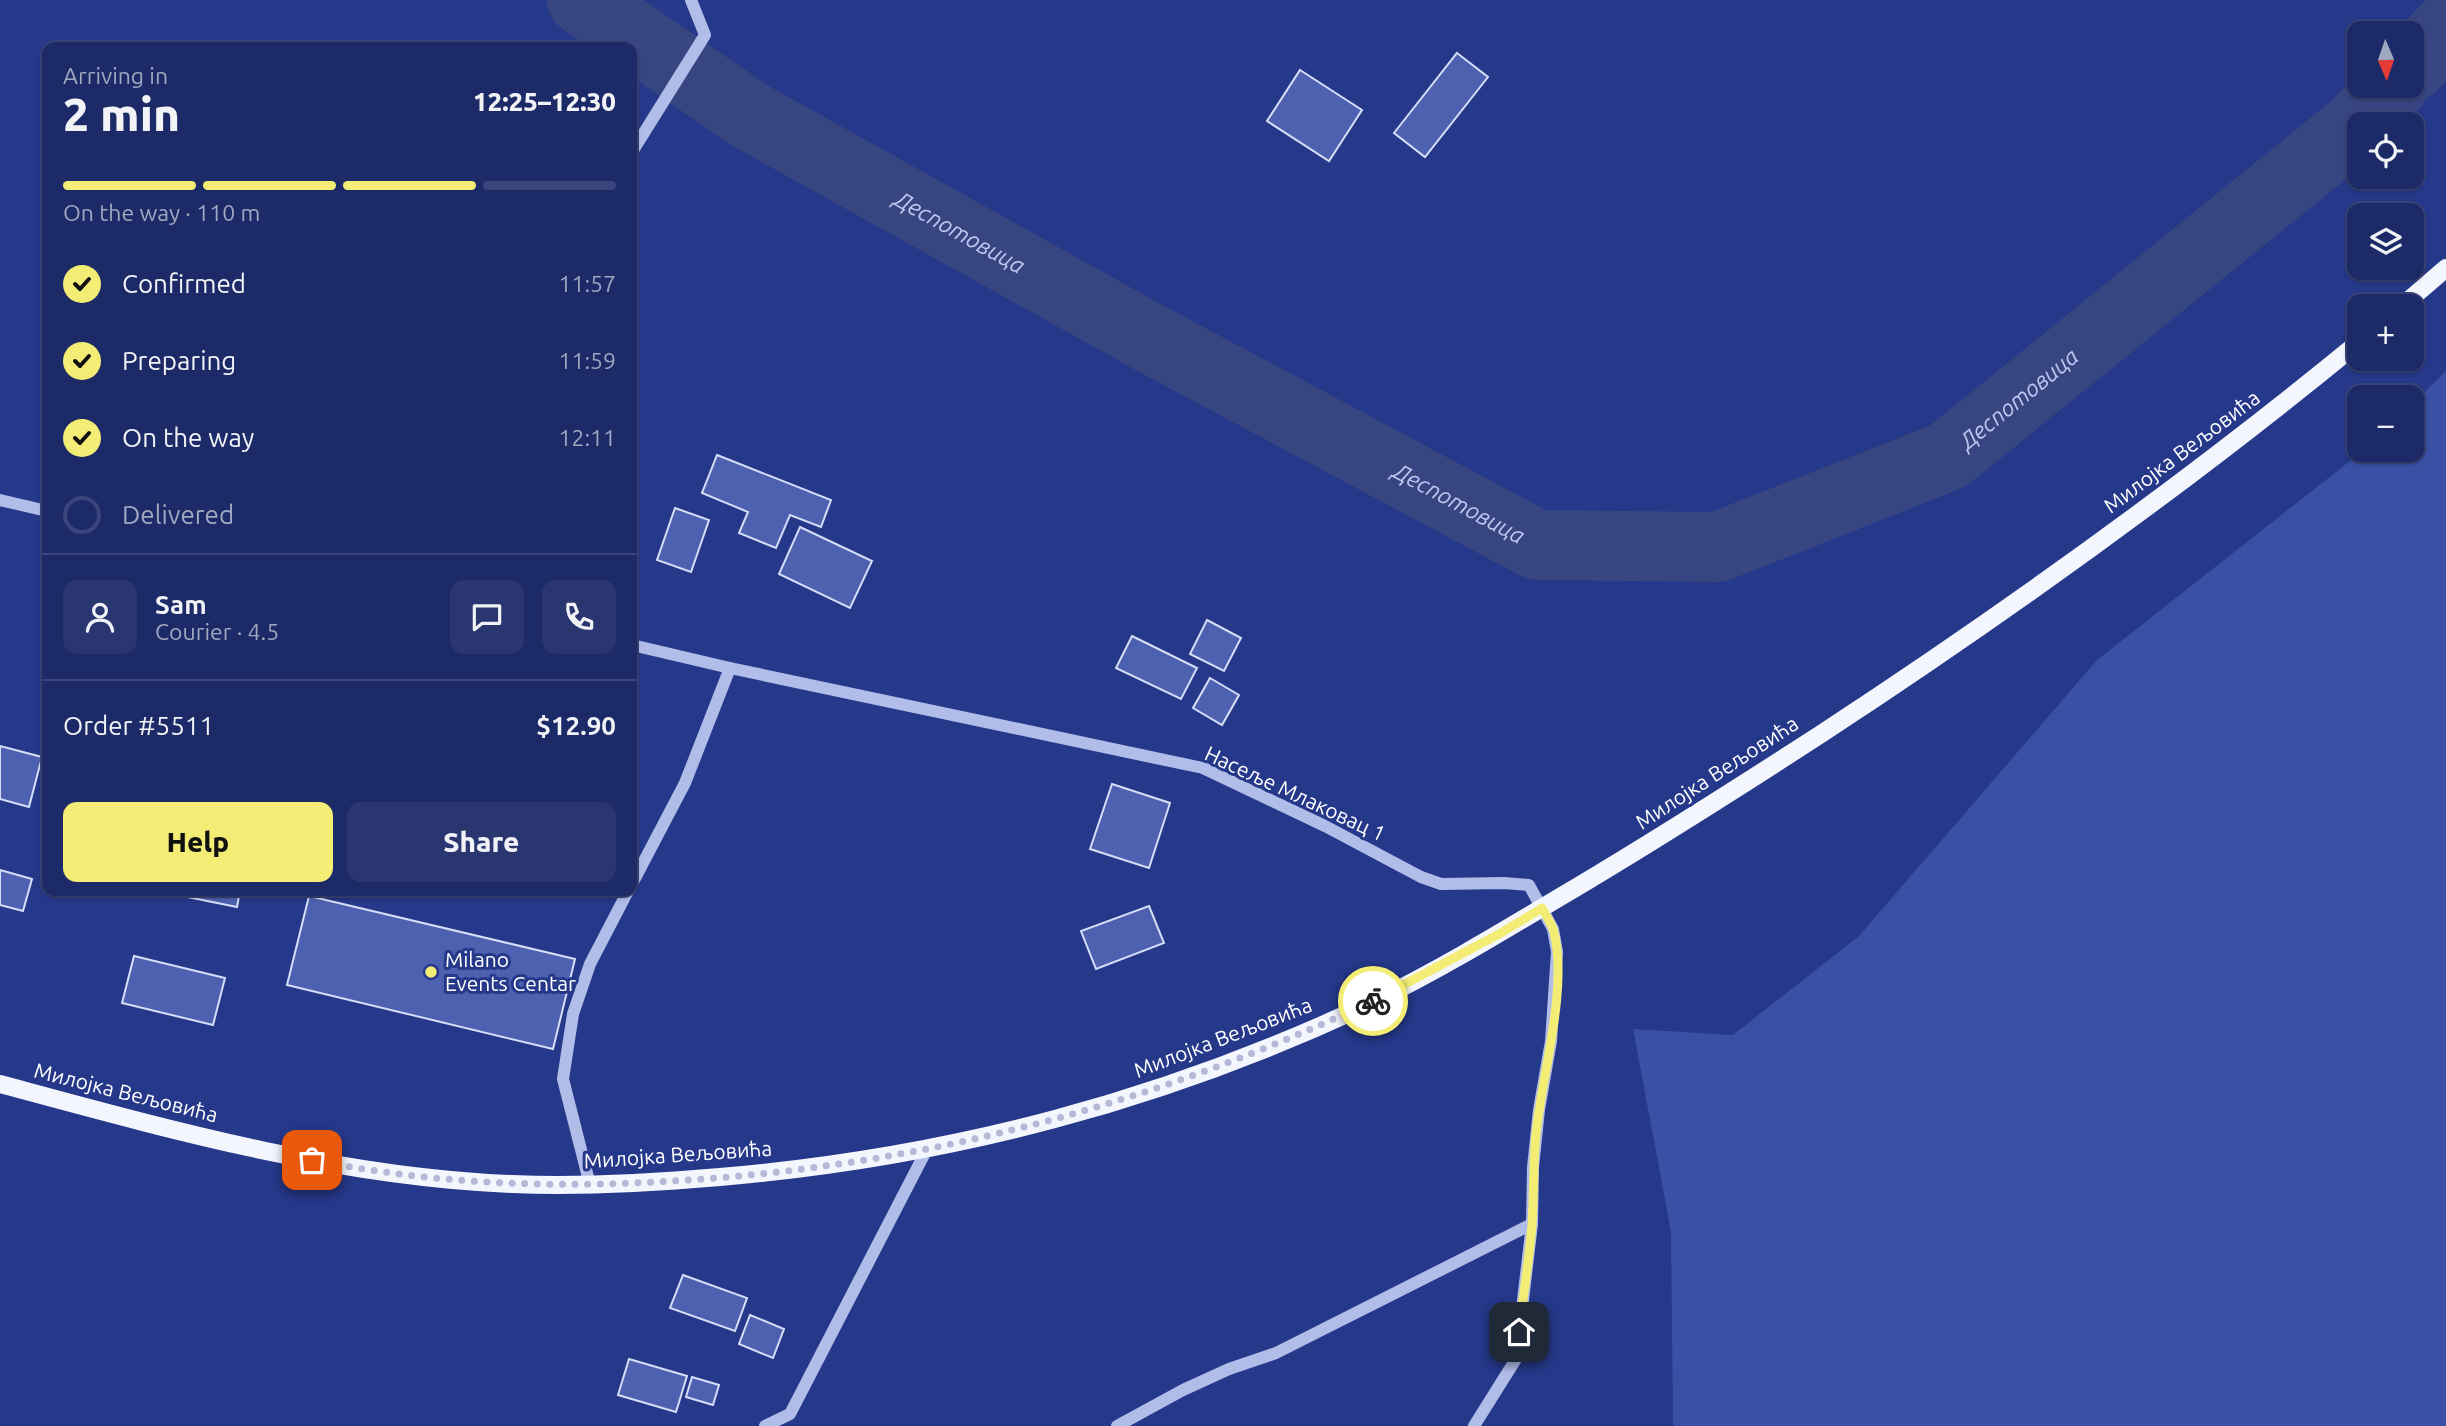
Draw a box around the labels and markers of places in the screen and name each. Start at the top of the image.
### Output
place label: Milano Events Centar [445,947,576,995]
marker: Milano Events Centar [423,964,439,980]
pin [282,1130,342,1190]
pin [1489,1302,1549,1362]

